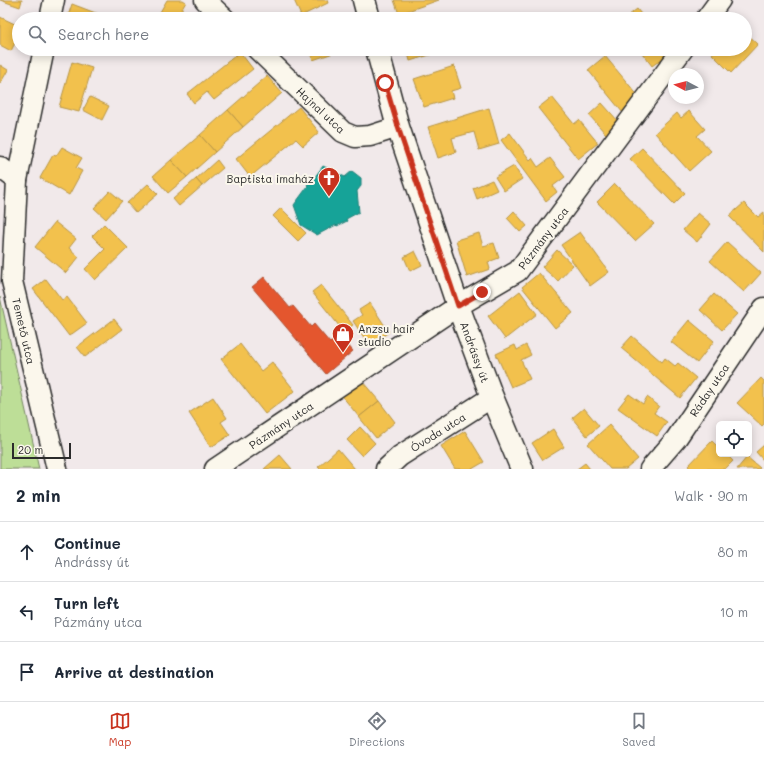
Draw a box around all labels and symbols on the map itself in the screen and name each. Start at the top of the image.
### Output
north arrow [668,68,704,104]
route start [376,74,394,92]
street label: Hajnal utca [293,83,349,137]
church icon: Baptista imaház [316,165,342,198]
place label: Baptista imaház [227,171,314,186]
street label: Pázmány utca [514,203,572,272]
route end [473,283,491,301]
street label: Temető utca [9,296,39,366]
street label: Andrássy út [457,319,493,385]
shop icon: Anzsu hair studio [330,321,356,354]
place label: Anzsu hair studio [358,321,415,349]
street label: Ráday utca [686,360,732,420]
street label: Pázmány utca [246,398,316,452]
street label: Óvoda utca [407,409,469,455]
scale bar [12,441,71,460]

